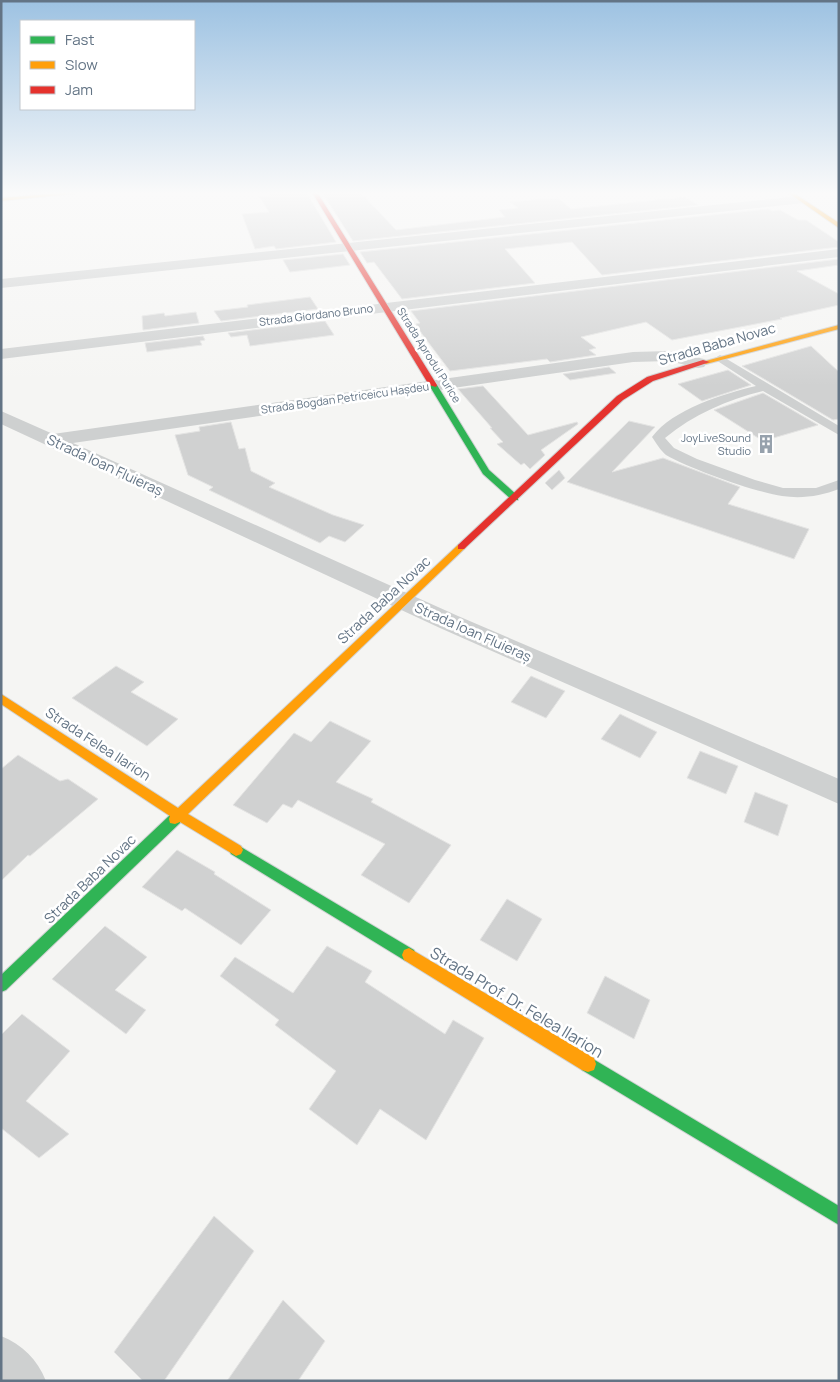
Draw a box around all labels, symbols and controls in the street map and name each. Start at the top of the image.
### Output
legend [20,20,195,110]
text: Fast [65,29,94,50]
text: Slow [65,54,98,75]
text: Jam [65,79,93,100]
street label: Strada Giordano Bruno [258,300,374,329]
street label: Strada Aprodul Purice [394,304,465,406]
street label: Strada Baba Novac [656,318,778,369]
street label: Strada Bogdan Petriceicu Hașdeu [260,378,430,417]
street label: Strada Ioan Fluieraș [44,429,166,500]
place label: JoyLiveSound Studio [681,430,751,458]
building icon: JoyLiveSound Studio [755,433,777,455]
street label: Strada Baba Novac [333,551,434,648]
street label: Strada Ioan Fluieraș [412,597,535,666]
street label: Strada Felea Ilarion [42,702,155,785]
street label: Strada Baba Novac [40,830,140,927]
street label: Strada Prof. Dr. Felea Ilarion [426,941,608,1063]

